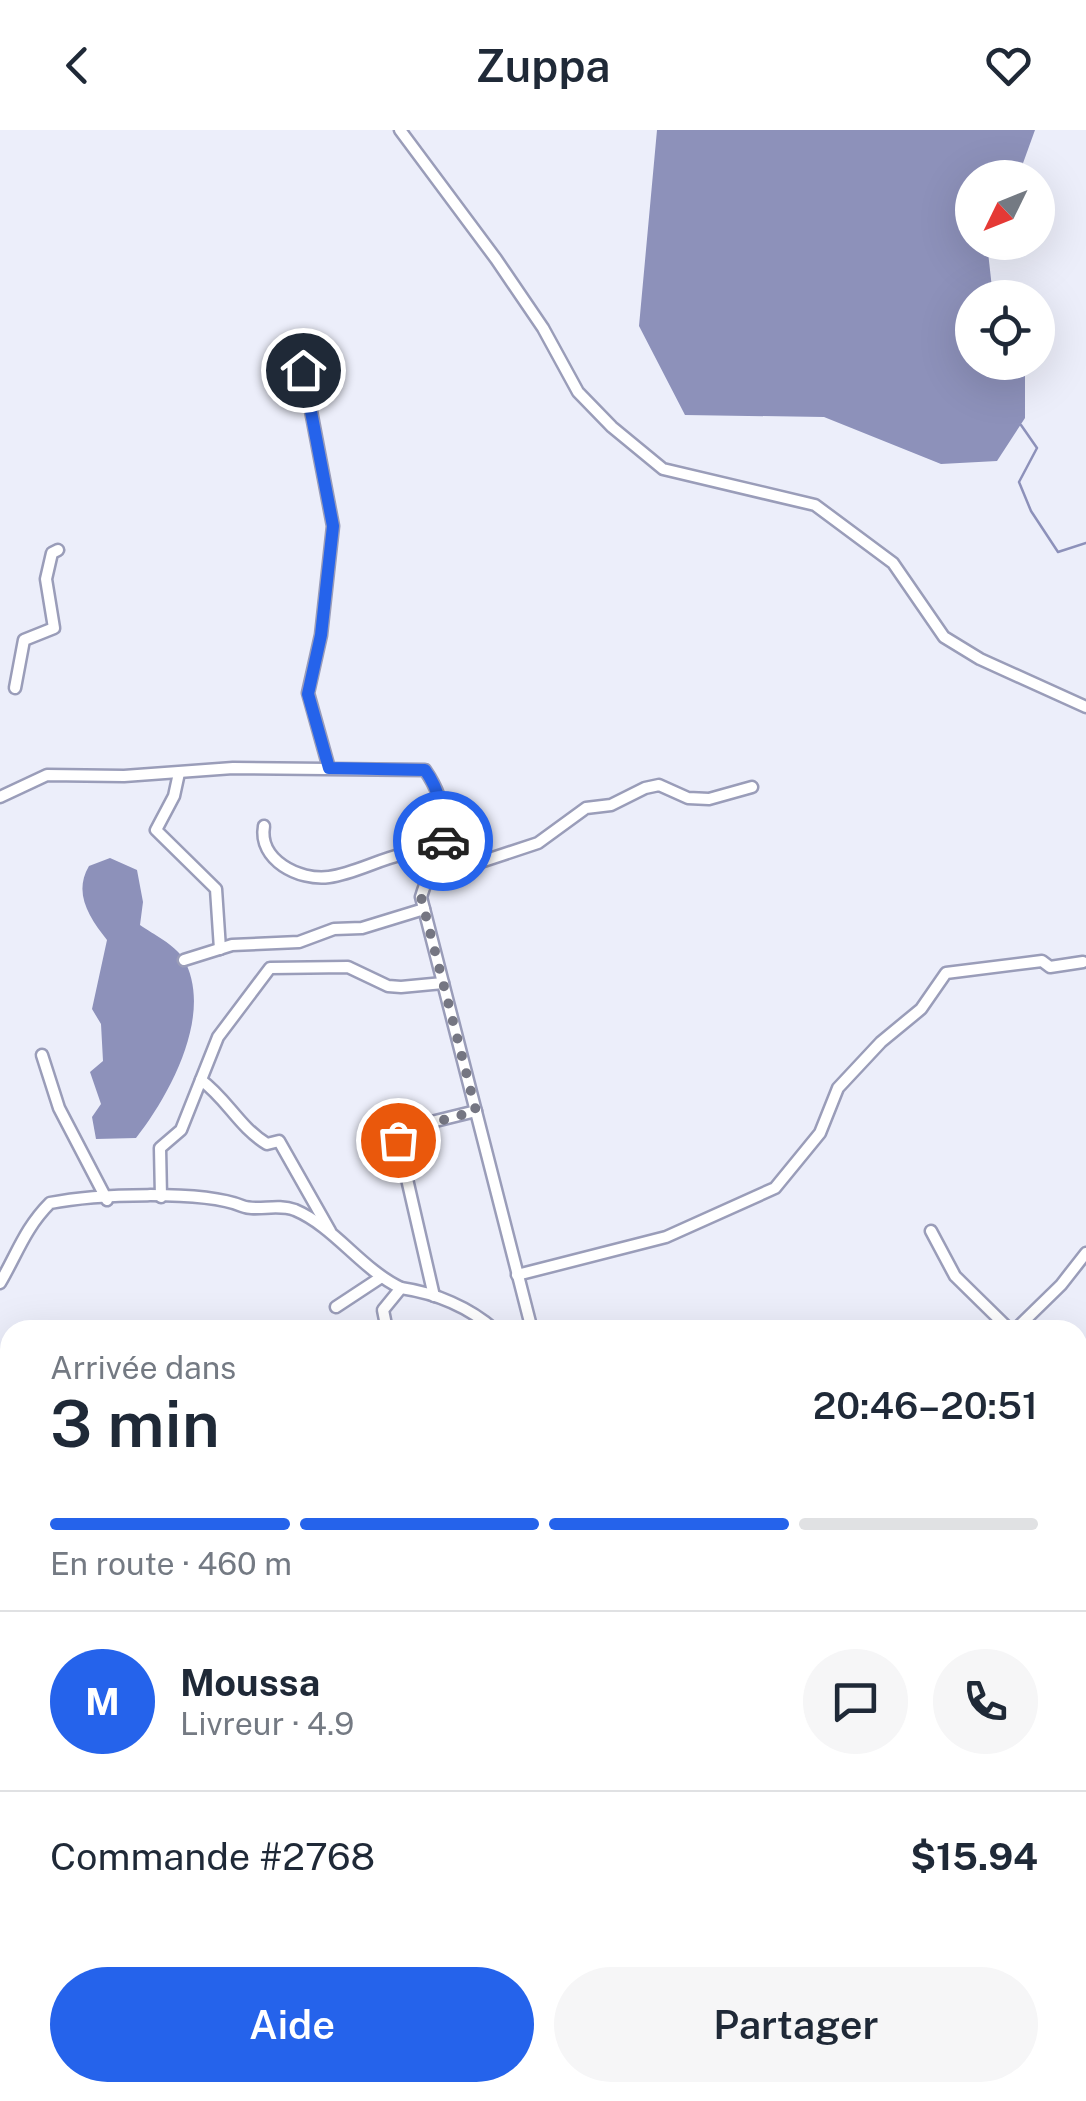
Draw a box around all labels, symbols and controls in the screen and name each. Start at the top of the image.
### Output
icon: back [50,38,105,93]
icon: heart [981,38,1036,93]
text: Zuppa [475,39,611,92]
north arrow [955,160,1055,260]
map controls [955,160,1055,380]
button: locate [955,280,1055,380]
pin [261,328,346,413]
icon: home [276,343,331,398]
courier [393,791,493,891]
icon: car [416,814,471,869]
pin [356,1098,441,1183]
icon: bag [371,1113,426,1168]
text: Arrivée dans [50,1349,236,1386]
text: 20:46–20:51 [813,1383,1038,1428]
text: 3 min [50,1385,220,1462]
text: En route · 460 m [50,1545,292,1582]
button: chat [803,1649,908,1754]
button: phone [933,1649,1038,1754]
text: Moussa [180,1660,320,1705]
text: M [85,1679,120,1724]
text: Livreur · 4.9 [180,1705,354,1742]
text: Commande #2768 [50,1834,375,1879]
text: $15.94 [910,1834,1038,1879]
button: Aide [50,1967,534,2082]
button: Partager [554,1967,1038,2082]

